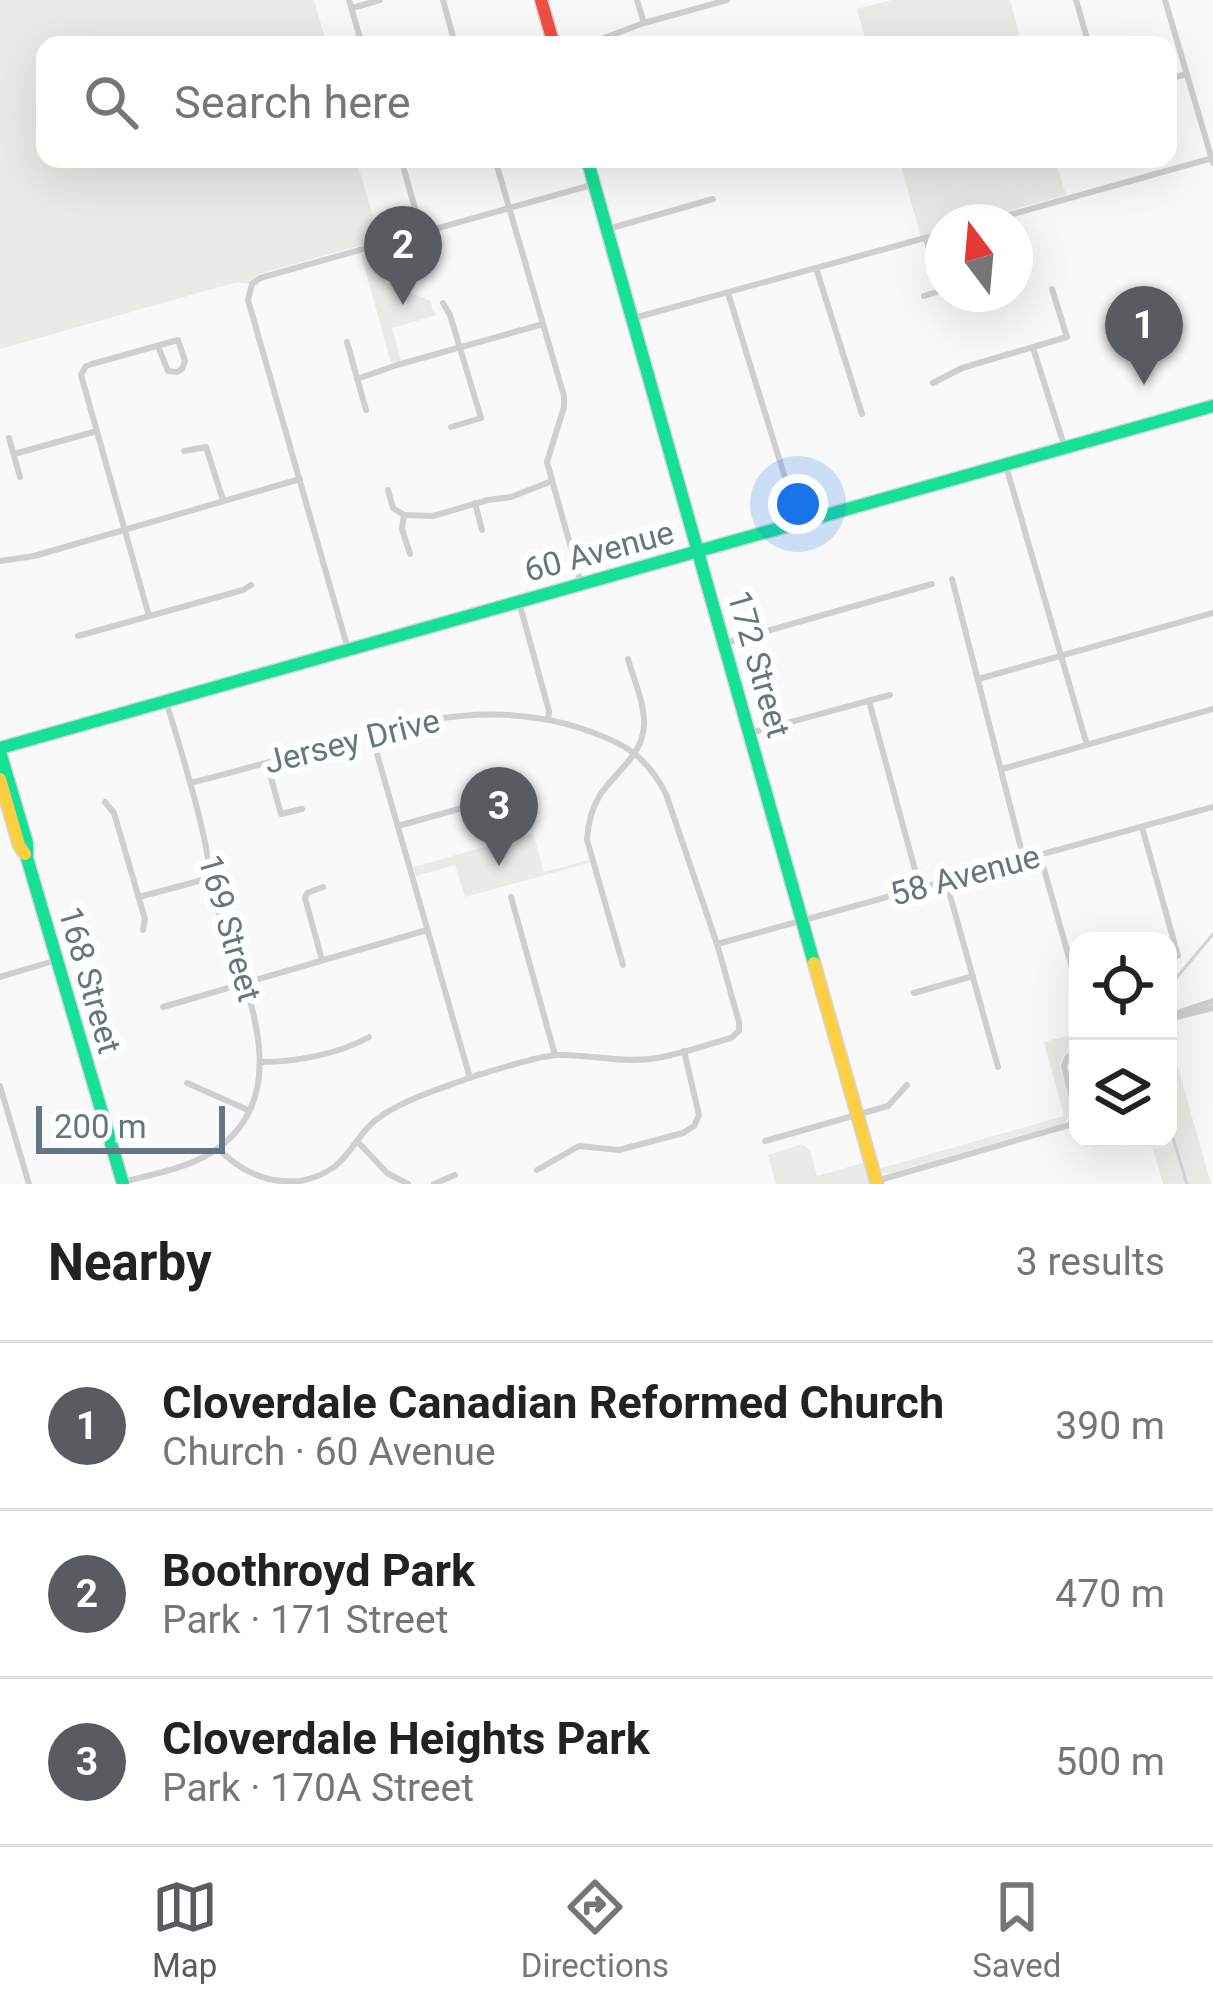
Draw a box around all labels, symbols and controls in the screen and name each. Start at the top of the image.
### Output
search box [36,36,1177,168]
icon: search [78,69,144,135]
text: Search here [174,76,411,129]
north arrow [925,204,1033,312]
pin: 2 [364,206,442,305]
pin: 1 [1105,286,1183,385]
your location [768,474,828,534]
street label: 60 Avenue [520,512,678,590]
street label: 172 Street [719,586,799,742]
street label: Jersey Drive [260,700,444,782]
pin: 3 [460,767,538,866]
street label: 58 Avenue [886,836,1044,914]
street label: 169 Street [190,850,270,1006]
street label: 168 Street [50,902,130,1058]
map controls [1069,932,1177,1148]
button: locate [1069,932,1177,1040]
button: layers [1069,1040,1177,1148]
scale bar [36,1100,225,1153]
text: 200 m [54,1107,147,1146]
text: Nearby [48,1233,212,1292]
text: 3 results [1016,1239,1165,1285]
text: Cloverdale Canadian Reformed Church [162,1376,944,1429]
text: 1 [76,1403,98,1449]
text: 390 m [1055,1403,1165,1449]
text: Church · 60 Avenue [162,1429,496,1475]
text: Boothroyd Park [162,1544,475,1597]
text: 2 [76,1571,98,1617]
text: 470 m [1055,1571,1165,1617]
text: Park · 171 Street [162,1597,448,1643]
text: Cloverdale Heights Park [162,1712,650,1765]
text: 3 [76,1739,98,1785]
text: 500 m [1055,1739,1165,1785]
text: Park · 170A Street [162,1765,474,1811]
tab: Map [152,1874,218,1985]
tab: Directions [521,1874,669,1985]
tab: Saved [972,1874,1061,1985]

